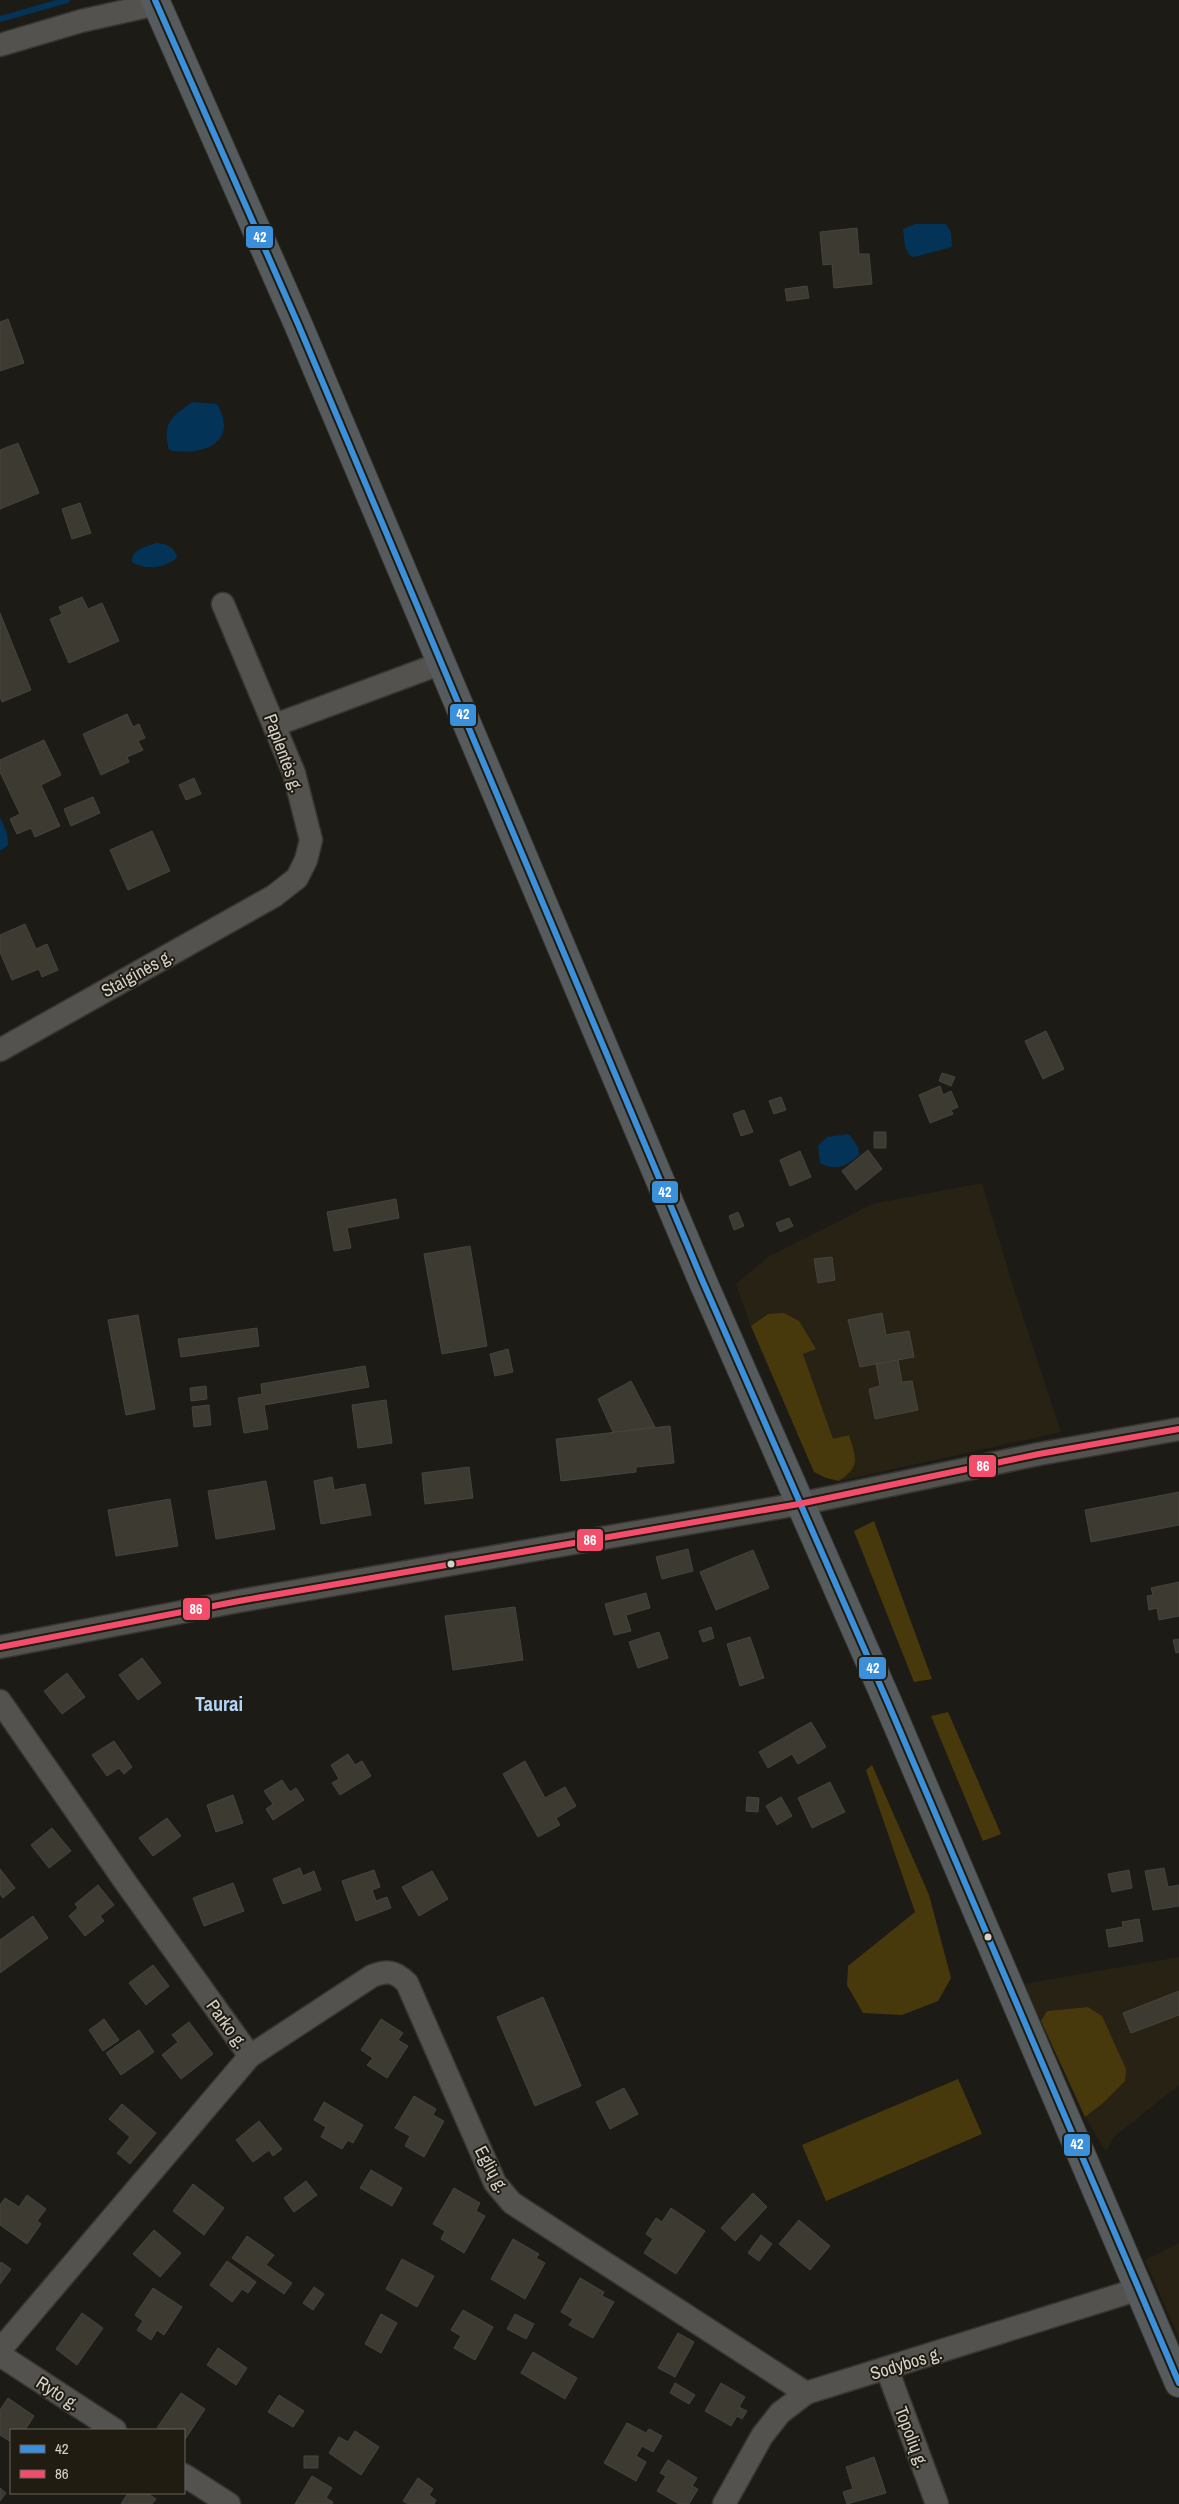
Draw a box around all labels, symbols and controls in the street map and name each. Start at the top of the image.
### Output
line badge: 42 [245,225,274,249]
text: 42 [254,228,266,246]
line badge: 42 [449,703,477,727]
text: 42 [457,705,469,723]
street label: Paplentės g. [258,710,310,796]
street label: Staiginės g. [96,943,178,1003]
line badge: 42 [651,1180,679,1204]
text: 42 [659,1183,671,1201]
line badge: 86 [968,1454,997,1478]
text: 86 [977,1457,989,1475]
line badge: 86 [576,1528,604,1552]
text: 86 [584,1531,596,1549]
unlabelled marker [446,1559,456,1569]
line badge: 86 [182,1597,211,1621]
text: 86 [190,1600,202,1618]
line badge: 42 [858,1656,887,1680]
text: 42 [867,1659,879,1677]
district label: Taurai [195,1690,243,1717]
unlabelled marker [983,1932,993,1942]
street label: Parko g. [201,1994,253,2054]
line badge: 42 [1063,2133,1091,2157]
text: 42 [1071,2135,1083,2153]
street label: Eglių g. [469,2141,515,2197]
street label: Sodybos g. [867,2340,945,2386]
street label: Ryto g. [32,2370,84,2416]
street label: Topolių g. [889,2403,935,2471]
legend [10,2429,185,2494]
text: 42 [55,2438,69,2459]
text: 86 [55,2463,69,2484]

